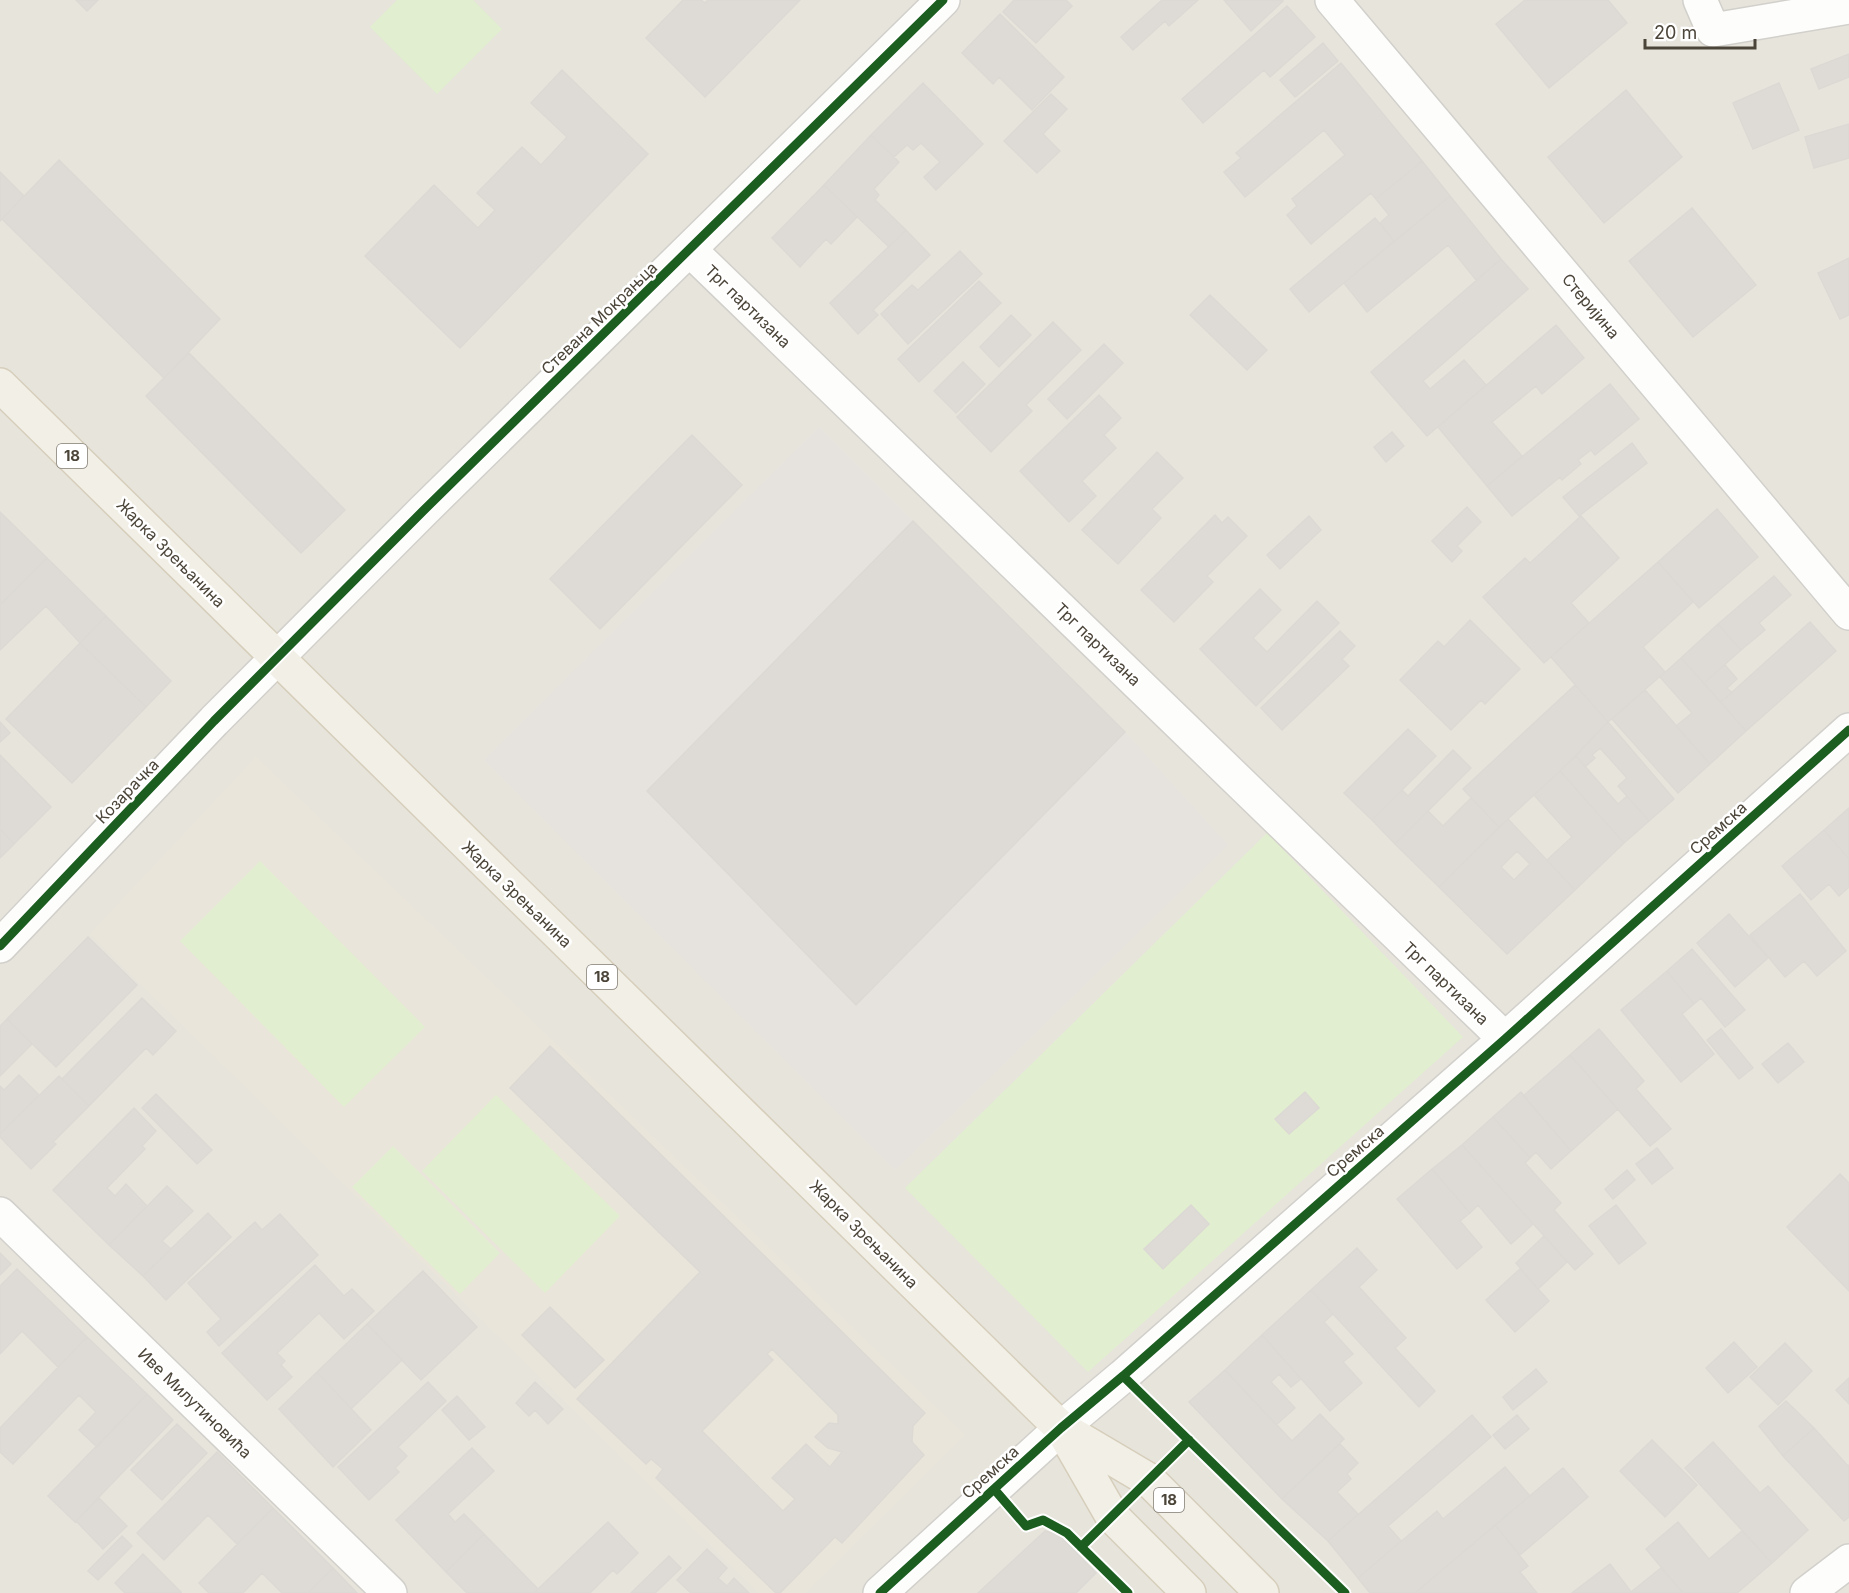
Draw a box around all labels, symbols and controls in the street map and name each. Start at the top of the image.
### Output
scale bar [1645,12,1754,50]
text: 20 m [1654,22,1697,43]
street label: Стевана Мокрањца [537,257,661,379]
street label: Трг партизана [701,260,795,352]
street label: Стеријина [1558,269,1624,343]
road number: 18 [57,444,87,468]
street label: Жарка Зрењанина [113,495,229,611]
street label: Трг партизана [1051,598,1145,690]
street label: Козарачка [91,754,163,828]
street label: Сремска [1685,797,1751,859]
street label: Жарка Зрењанина [458,836,576,952]
street label: Трг партизана [1399,937,1493,1029]
road number: 18 [587,965,617,989]
street label: Сремска [1322,1121,1388,1181]
street label: Жарка Зрењанина [806,1176,922,1292]
street label: Иве Милутиновића [134,1344,256,1462]
street label: Сремска [957,1441,1023,1503]
road number: 18 [1154,1488,1184,1512]

